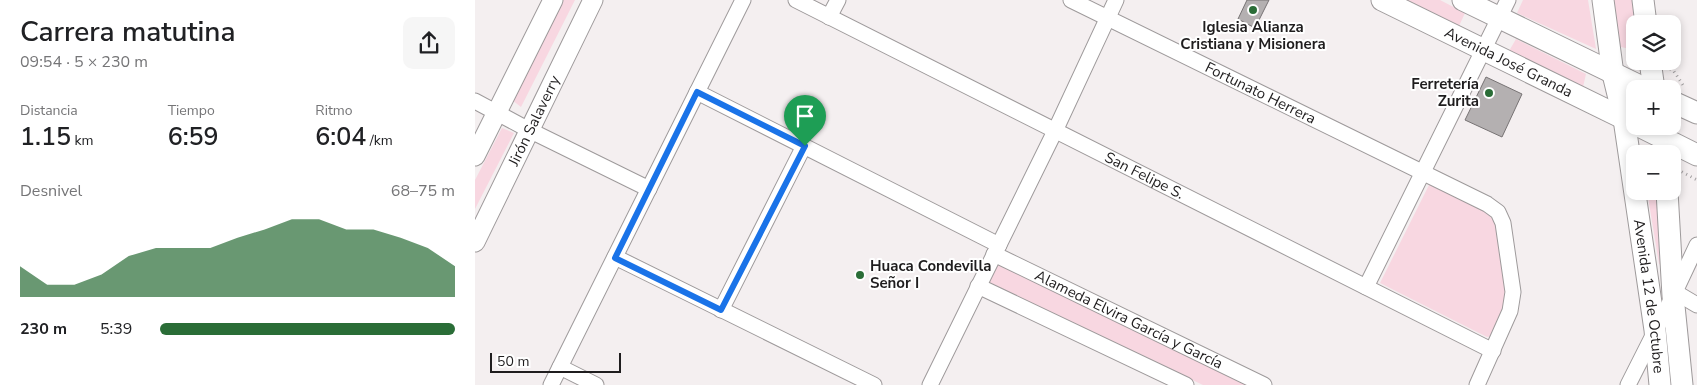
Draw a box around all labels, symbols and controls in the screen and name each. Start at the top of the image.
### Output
marker: Iglesia Alianza Cristiana y Misionera [1247,4,1259,16]
text: Carrera matutina [20,13,236,51]
map controls [1626,15,1681,200]
button: layers [1626,15,1681,70]
button: share [403,17,455,69]
place label: Iglesia Alianza Cristiana y Misionera [1180,17,1326,54]
street label: Avenida José Granda [1441,22,1576,102]
text: 09:54 · 5 × 230 m [20,51,148,73]
street label: Fortunato Herrera [1202,57,1319,129]
street label: Jirón Salaverry [503,72,565,170]
place label: Ferretería Zurita [1411,74,1479,111]
button: + [1626,80,1681,135]
marker: Ferretería Zurita [1483,87,1495,99]
pin [784,95,826,146]
text: Distancia [20,101,78,120]
text: Tiempo [168,101,215,120]
text: Ritmo [315,101,353,120]
icon: arrive [791,102,819,130]
text: 1.15 [20,120,71,154]
text: 6:59 [168,120,219,154]
text: 6:04 [315,120,366,154]
text: km [71,131,94,150]
text: /km [366,131,393,150]
button: − [1626,145,1681,200]
street label: San Felipe S. [1101,147,1187,204]
text: Desnivel [20,180,82,202]
text: 68–75 m [391,180,455,202]
street label: Avenida 12 de Octubre [1629,218,1669,374]
place label: Huaca Condevilla Señor I [870,256,991,293]
street label: Alameda Elvira García y García [1032,265,1226,374]
marker: Huaca Condevilla Señor I [854,269,866,281]
text: 230 m [20,318,67,340]
text: 5:39 [100,318,132,340]
scale bar [490,350,621,373]
text: 50 m [497,352,529,371]

